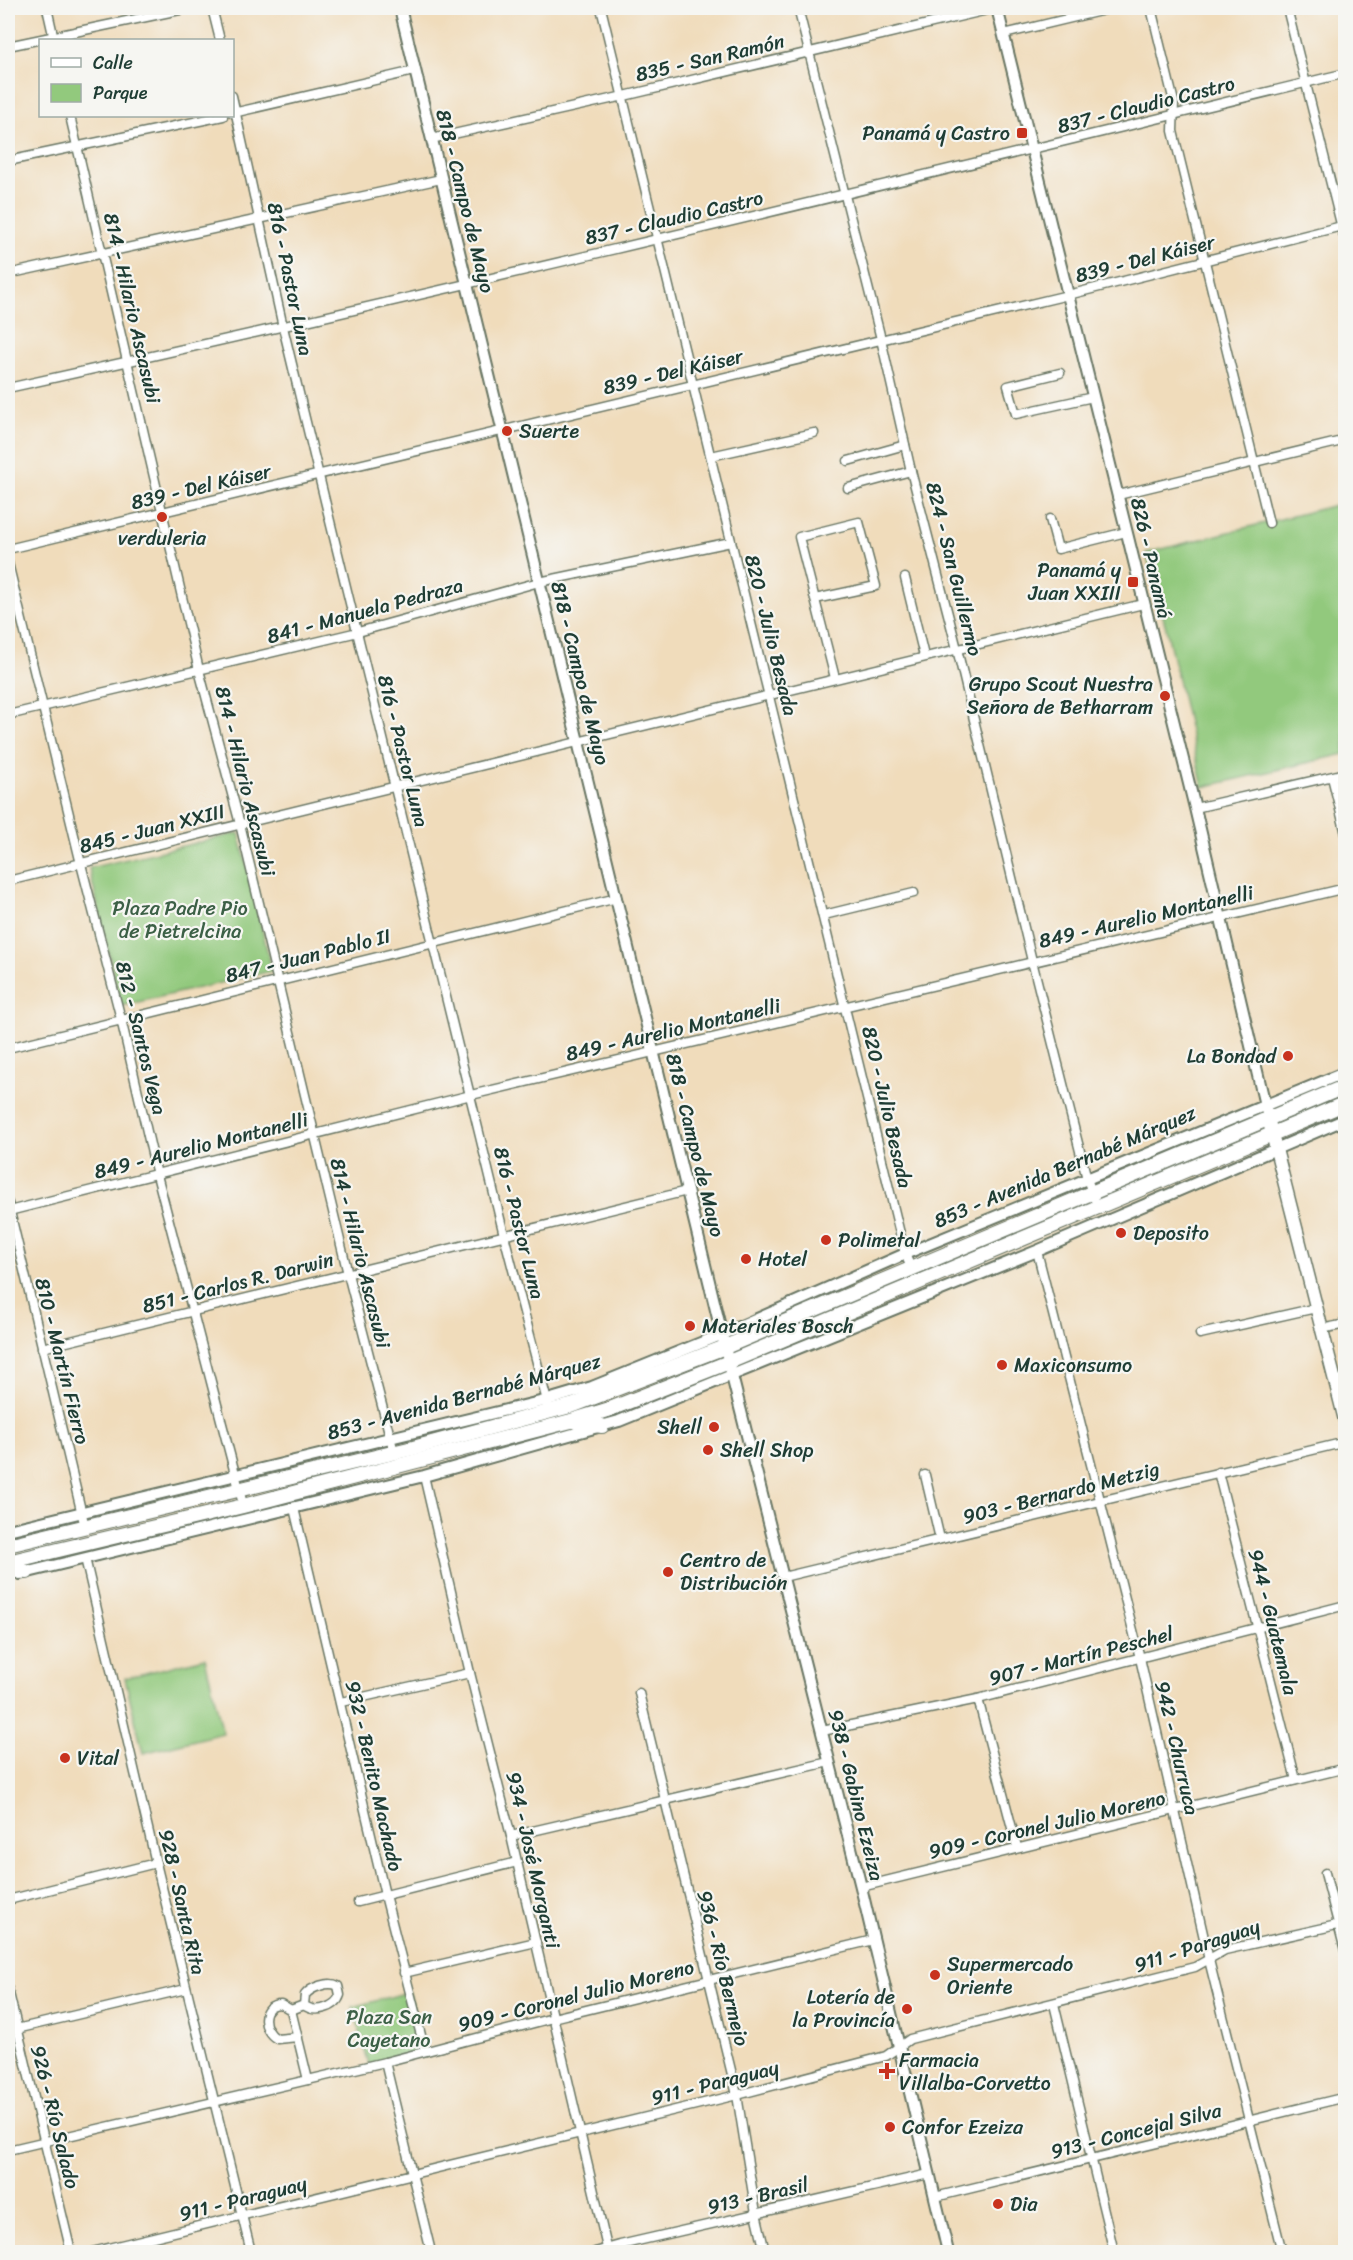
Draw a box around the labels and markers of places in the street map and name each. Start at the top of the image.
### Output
place label: Panamá y Castro [862,116,1010,151]
marker: Panamá y Castro [1015,126,1029,140]
place label: Suerte [519,414,579,449]
marker: Suerte [500,424,514,438]
marker: verduleria [155,510,169,524]
place label: verduleria [118,521,207,556]
place label: Panamá y Juan XXIII [1027,553,1122,611]
marker: Panamá y Juan XXIII [1126,575,1140,589]
place label: Grupo Scout Nuestra Señora de Betharram [966,667,1153,725]
marker: Grupo Scout Nuestra Señora de Betharram [1158,689,1172,703]
place label: La Bondad [1187,1039,1277,1074]
marker: La Bondad [1281,1049,1295,1063]
place label: Deposito [1133,1216,1209,1251]
place label: Polimetal [838,1223,922,1258]
marker: Deposito [1114,1226,1128,1240]
marker: Polimetal [819,1233,833,1247]
place label: Hotel [758,1242,808,1277]
marker: Hotel [739,1252,753,1266]
place label: Materiales Bosch [702,1309,854,1344]
marker: Materiales Bosch [683,1319,697,1333]
place label: Maxiconsumo [1014,1348,1132,1383]
marker: Maxiconsumo [995,1358,1009,1372]
place label: Shell [657,1410,702,1445]
marker: Shell [707,1420,721,1434]
place label: Shell Shop [720,1433,814,1468]
marker: Shell Shop [701,1443,715,1457]
place label: Centro de Distribución [680,1543,787,1601]
marker: Centro de Distribución [661,1565,675,1579]
place label: Vital [77,1741,120,1776]
marker: Vital [58,1751,72,1765]
place label: Supermercado Oriente [947,1947,1073,2005]
marker: Supermercado Oriente [928,1968,942,1982]
place label: Lotería de la Provincía [792,1980,895,2038]
marker: Lotería de la Provincía [900,2002,914,2016]
place label: Farmacia Villalba-Corvetto [899,2043,1051,2101]
marker: Farmacia Villalba-Corvetto [880,2064,894,2078]
place label: Confor Ezeiza [902,2110,1024,2145]
marker: Confor Ezeiza [883,2120,897,2134]
place label: Dia [1010,2187,1038,2222]
marker: Dia [991,2197,1005,2211]

